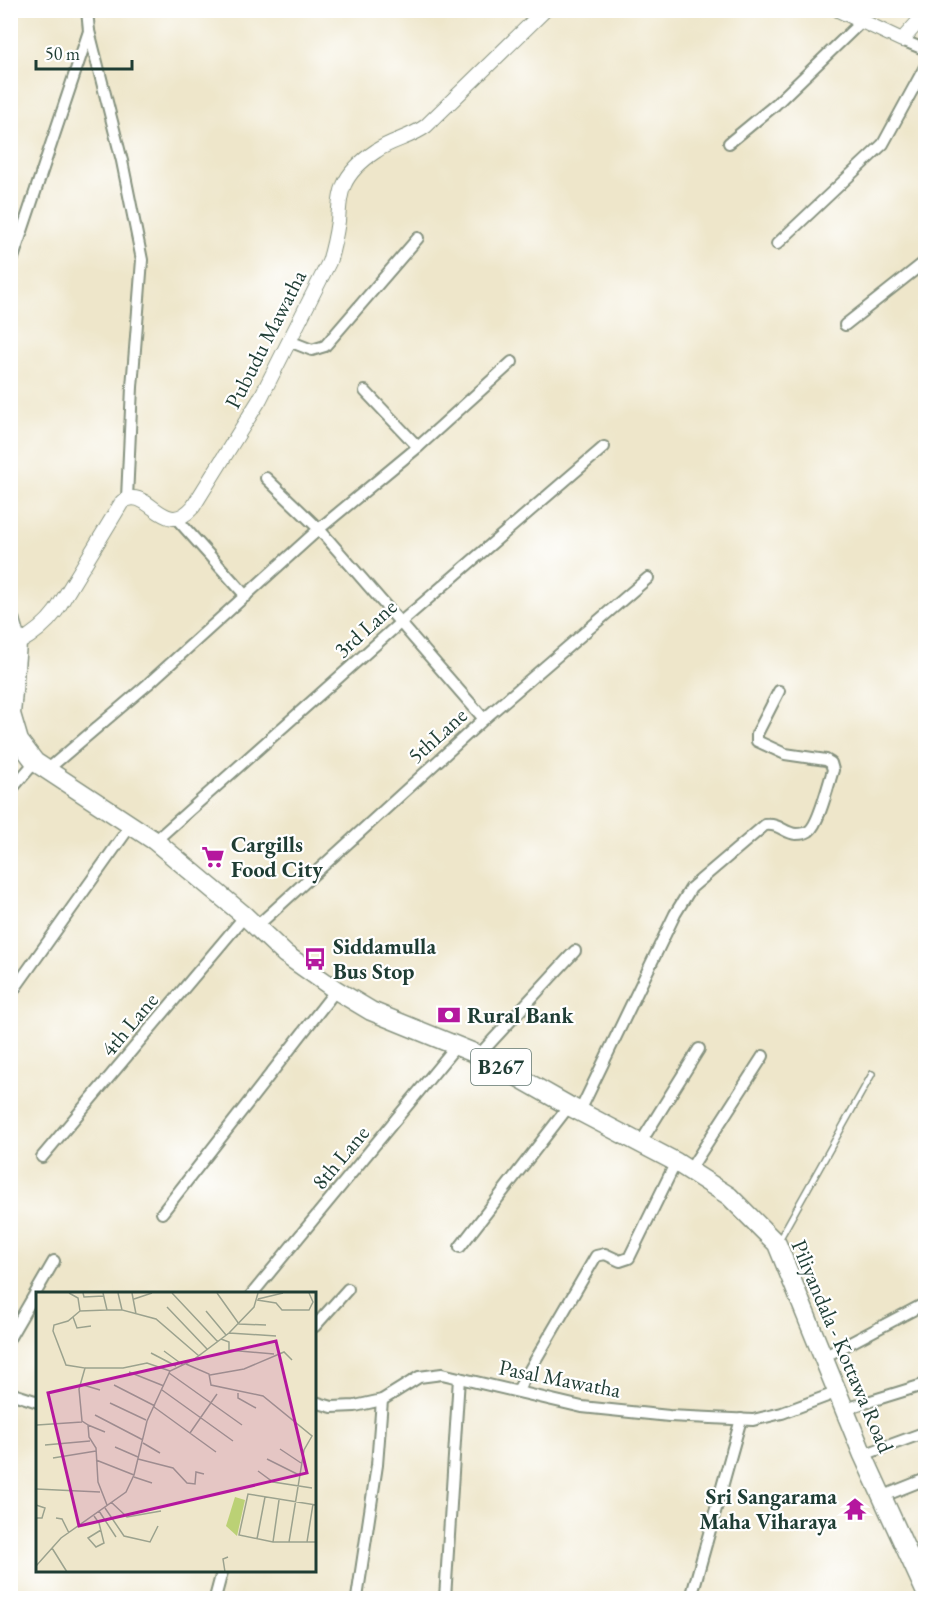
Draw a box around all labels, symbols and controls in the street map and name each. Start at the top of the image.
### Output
scale bar [36,33,132,71]
text: 50 m [45,42,80,65]
street label: Pubudu Mawatha [218,265,313,414]
street label: 3rd Lane [328,592,403,664]
street label: 5thLane [401,701,474,770]
place label: Cargills Food City [231,830,323,884]
supermarket icon: Cargills Food City [200,844,226,870]
place label: Siddamulla Bus Stop [333,932,436,986]
bus stop icon: Siddamulla Bus Stop [302,946,328,972]
street label: 4th Lane [94,986,165,1062]
place label: Rural Bank [467,1001,575,1030]
bank icon: Rural Bank [436,1002,462,1028]
road number: B267 [471,1049,531,1085]
street label: 8th Lane [305,1119,376,1195]
street label: Piliyandala - Kottawa Road [785,1235,901,1458]
inset map [36,1292,316,1573]
street label: Pasal Mawatha [496,1352,624,1405]
place label: Sri Sangarama Maha Viharaya [699,1482,837,1536]
temple icon: Sri Sangarama Maha Viharaya [842,1496,868,1522]

